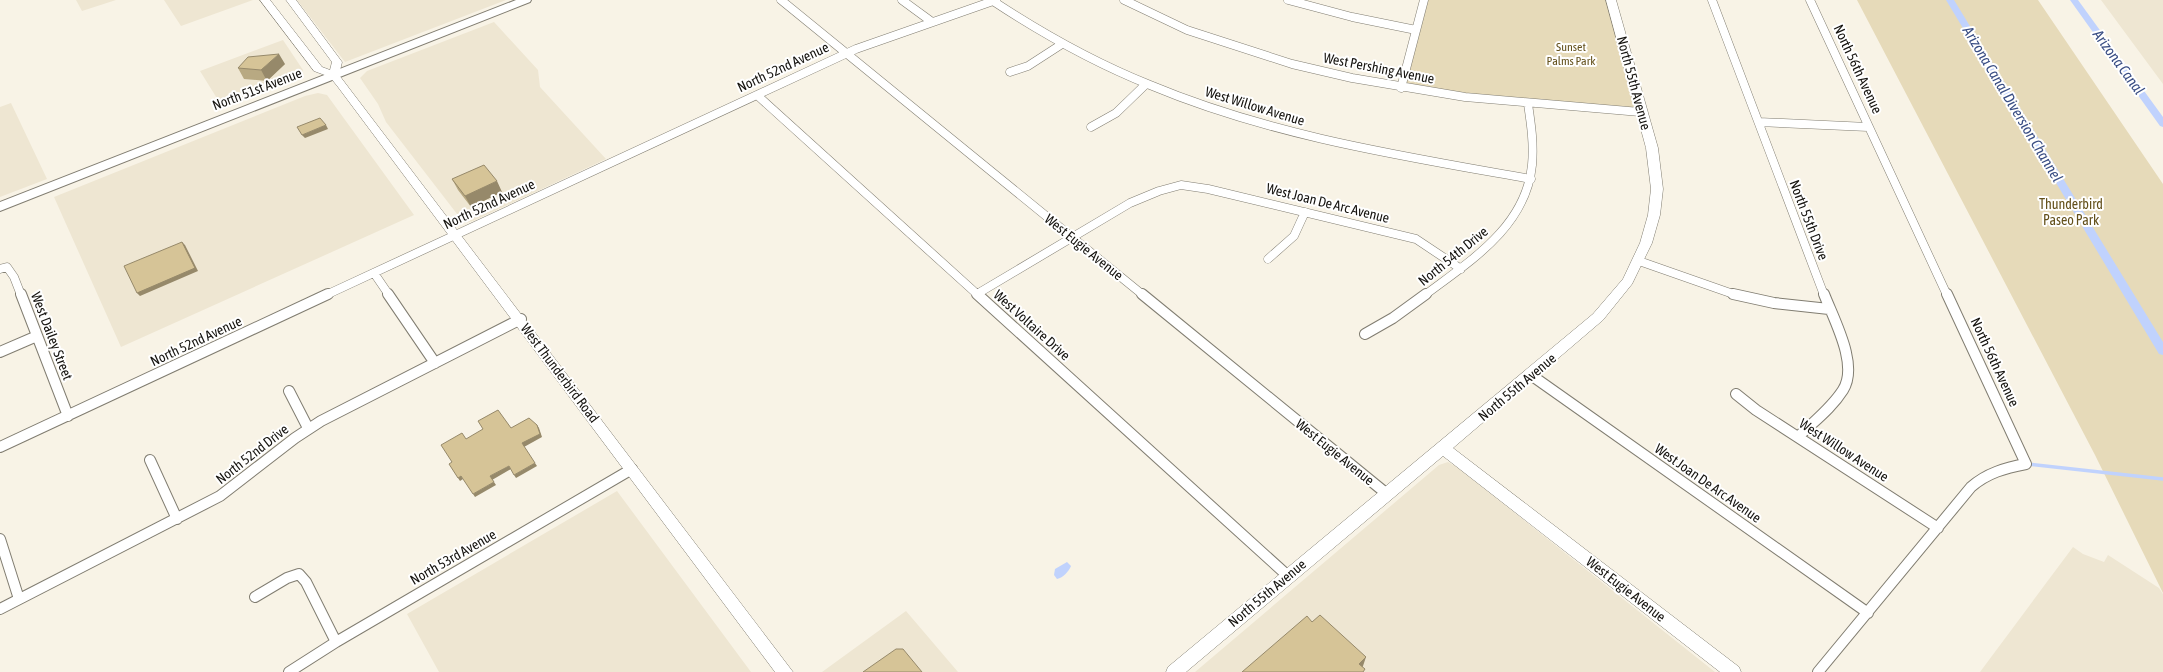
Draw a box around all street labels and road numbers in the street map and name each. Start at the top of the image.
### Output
street label: North 56th Avenue [1830,22,1886,116]
street label: North 55th Avenue [1614,34,1654,132]
street label: North 52nd Avenue [735,39,831,95]
street label: West Pershing Avenue [1322,49,1436,87]
street label: North 51st Avenue [210,65,304,113]
street label: West Willow Avenue [1203,83,1307,129]
street label: North 52nd Avenue [441,176,537,232]
street label: North 55th Drive [1786,178,1832,262]
street label: West Joan De Arc Avenue [1265,180,1391,226]
street label: West Eugie Avenue [1042,211,1126,283]
street label: North 54th Drive [1415,223,1491,289]
street label: West Voltaire Drive [991,287,1073,363]
street label: West Dailey Street [28,290,76,382]
street label: North 52nd Avenue [148,313,244,369]
street label: North 56th Avenue [1967,315,2023,409]
street label: West Thunderbird Road [518,320,602,426]
street label: North 55th Avenue [1475,350,1559,424]
street label: West Willow Avenue [1796,415,1892,485]
street label: West Eugie Avenue [1293,416,1377,488]
street label: North 52nd Drive [213,421,291,487]
street label: West Joan De Arc Avenue [1652,440,1764,526]
street label: North 53rd Avenue [407,526,499,588]
street label: West Eugie Avenue [1583,553,1669,625]
street label: North 55th Avenue [1225,556,1309,630]

